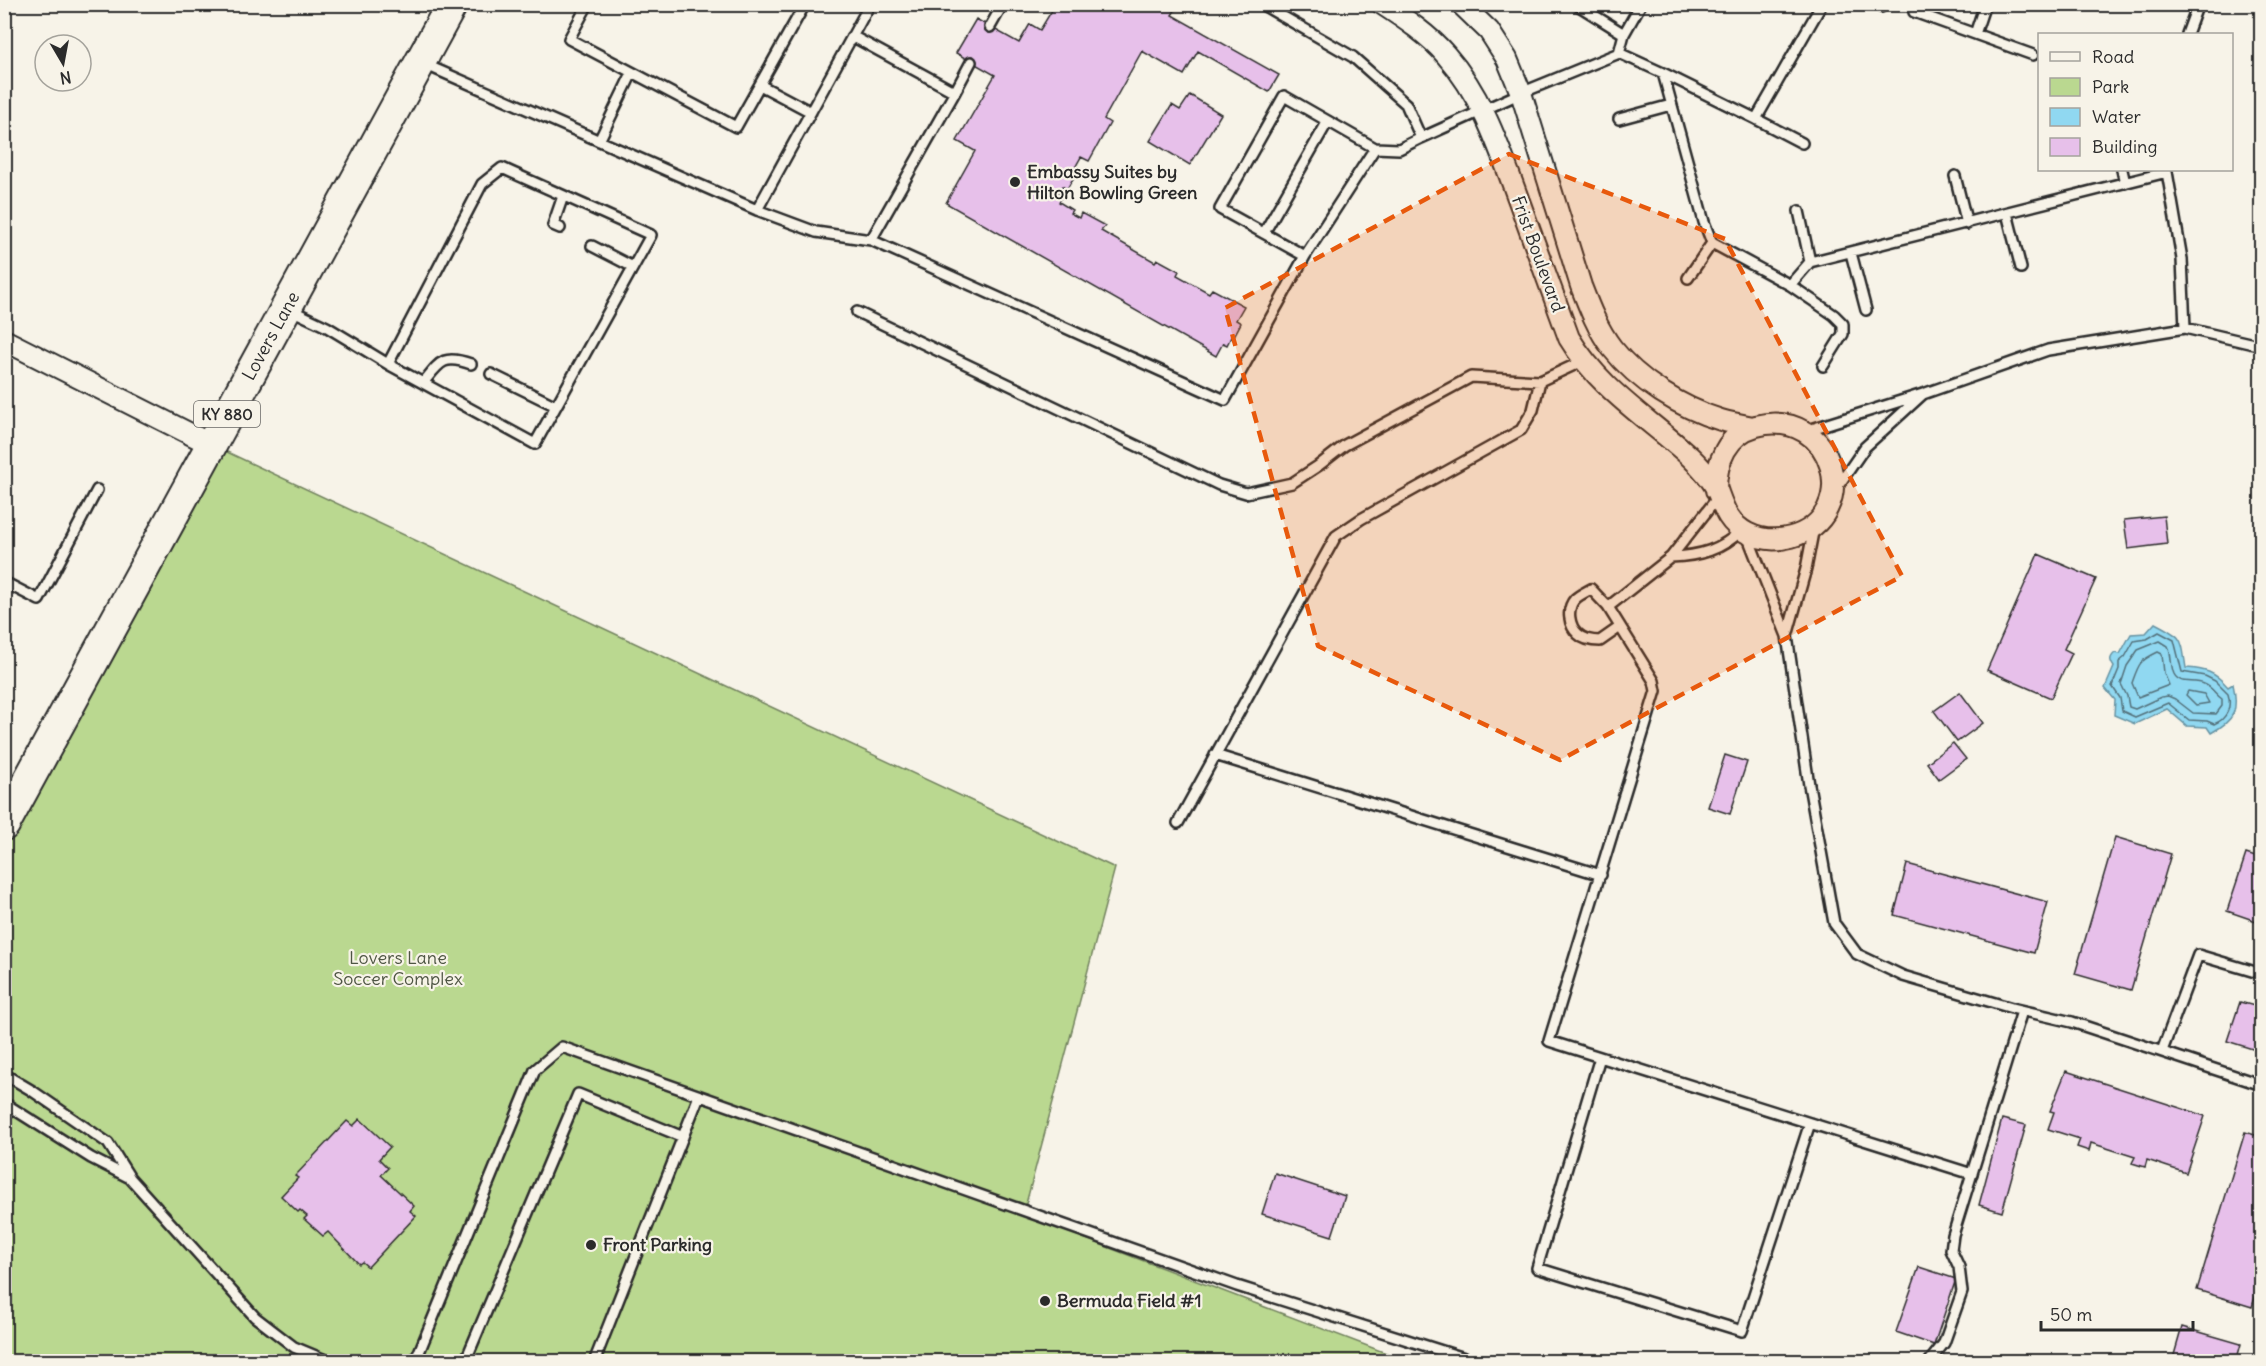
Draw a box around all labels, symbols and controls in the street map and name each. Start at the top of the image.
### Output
north arrow [33,33,93,93]
legend [2038,33,2233,171]
text: Road [2092,45,2135,68]
text: N [58,67,73,89]
text: Park [2092,75,2129,98]
text: Water [2092,105,2142,128]
text: Building [2092,135,2157,158]
place label: Embassy Suites by Hilton Bowling Green [1027,160,1198,204]
marker: Embassy Suites by Hilton Bowling Green [1008,175,1022,189]
street label: Frist Boulevard [1507,193,1570,316]
street label: Lovers Lane [237,287,304,384]
road number: KY 880 [194,401,260,427]
park label: Lovers Lane Soccer Complex [333,946,463,990]
place label: Front Parking [603,1233,712,1256]
marker: Front Parking [584,1238,598,1252]
place label: Bermuda Field #1 [1057,1289,1202,1312]
marker: Bermuda Field #1 [1038,1294,1052,1308]
scale bar [2041,1294,2192,1332]
text: 50 m [2050,1303,2092,1326]

